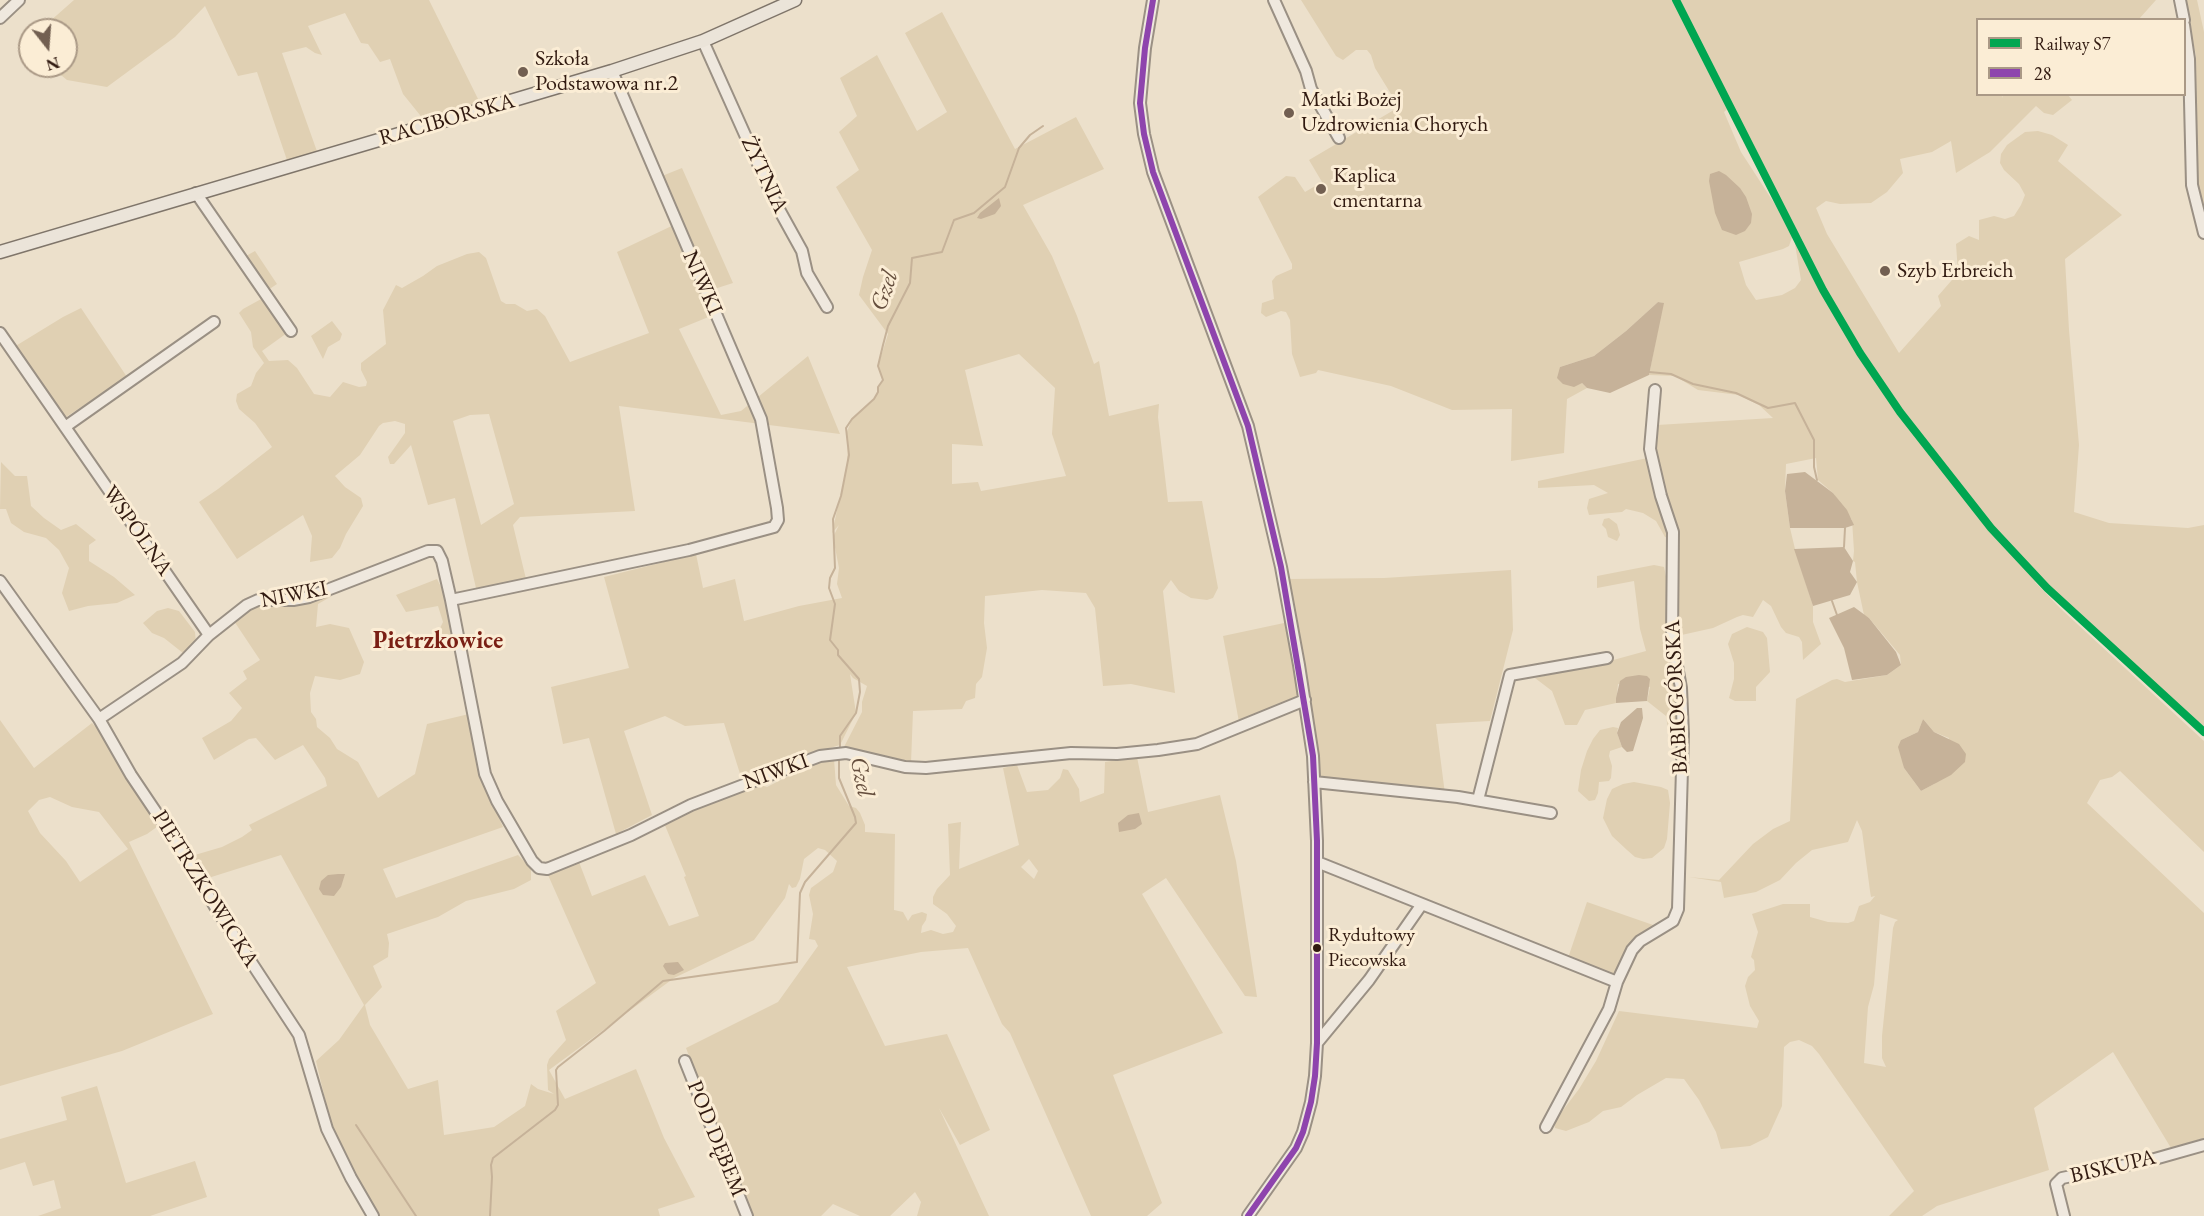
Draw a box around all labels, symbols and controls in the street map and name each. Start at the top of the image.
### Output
north arrow [18,18,78,78]
legend [1976,18,2186,96]
text: Railway S7 [2034,32,2110,55]
place label: Szkoła Podstawowa nr.2 [535,46,678,98]
text: N [44,52,62,76]
text: 28 [2034,62,2051,85]
marker: Szkoła Podstawowa nr.2 [516,65,530,79]
place label: Matki Bożej Uzdrowienia Chorych [1301,87,1488,138]
street label: RACIBORSKA [376,88,518,152]
marker: Matki Bożej Uzdrowienia Chorych [1282,106,1296,120]
street label: ŻYTNIA [735,132,793,218]
place label: Kaplica cmentarna [1333,163,1422,214]
marker: Kaplica cmentarna [1314,182,1328,196]
street label: NIWKI [676,247,728,319]
place label: Szyb Erbreich [1897,258,2014,284]
marker: Szyb Erbreich [1878,264,1892,278]
water label: Gzel [865,267,905,315]
street label: WSPÓLNA [96,481,178,581]
street label: NIWKI [258,576,330,614]
street label: BABIOGÓRSKA [1660,619,1694,775]
district label: Pietrzkowice [373,627,503,655]
street label: NIWKI [740,748,812,796]
water label: Gzel [843,754,879,800]
street label: PIETRZKOWICKA [146,806,264,972]
place label: Rydułtowy Piecowska [1328,924,1415,971]
marker: Rydułtowy Piecowska [1311,942,1323,954]
street label: POD DĘBEM [681,1077,751,1201]
street label: BISKUPA [2068,1144,2158,1190]

